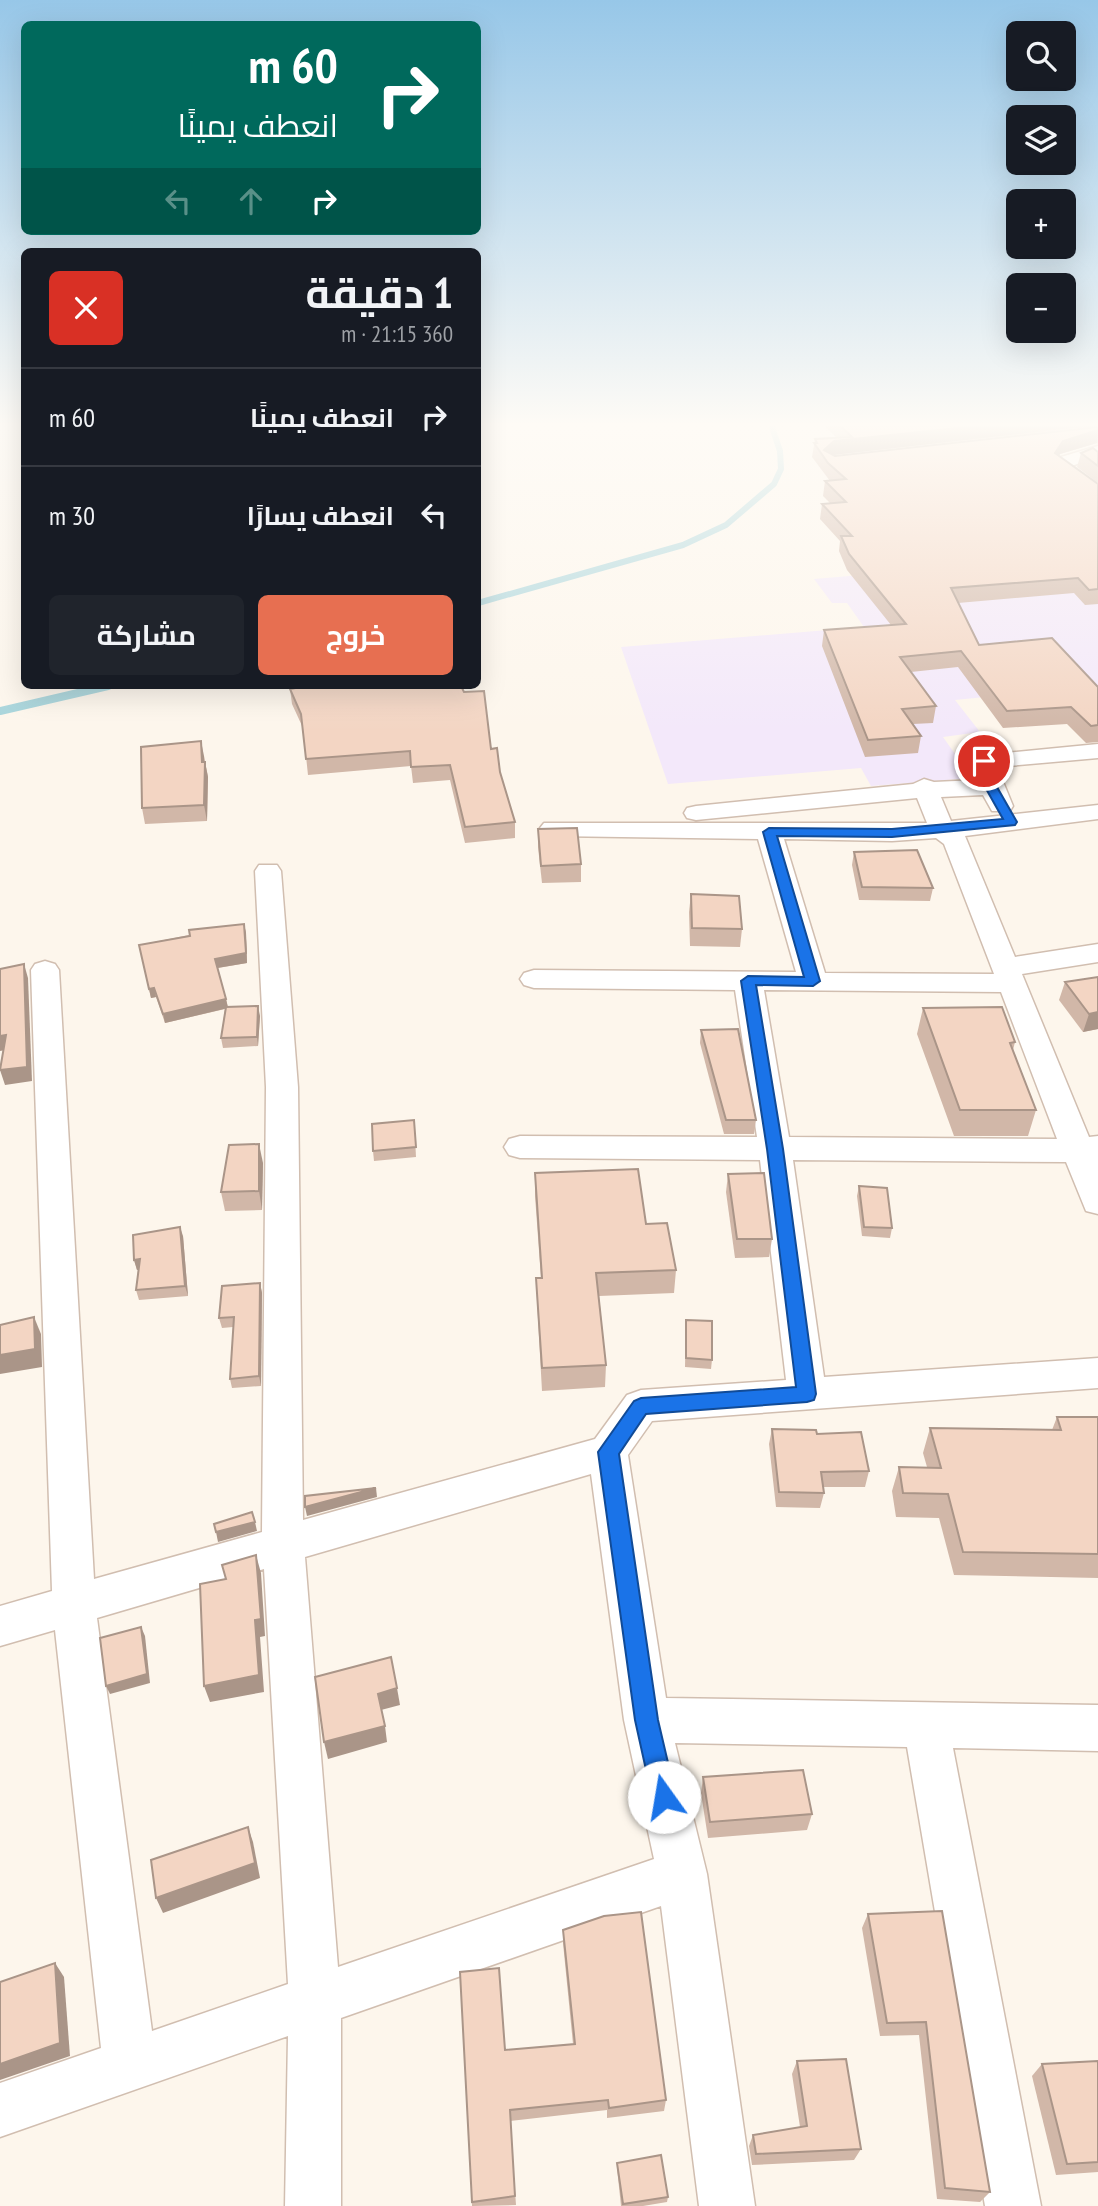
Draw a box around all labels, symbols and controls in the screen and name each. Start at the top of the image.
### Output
map controls [1006,21,1076,343]
button: search [1006,21,1076,91]
text: 60 m [249,33,338,97]
icon: right [362,49,453,140]
text: انعطف يمينًا [178,104,338,146]
button: layers [1006,105,1076,175]
icon: left [159,182,197,220]
icon: ahead [232,182,270,220]
icon: right [305,182,343,220]
button: + [1006,189,1076,259]
text: 1 دقيقة [306,265,453,320]
button: close [49,271,123,345]
button: − [1006,273,1076,343]
text: 360 m · 21:15 [341,319,453,348]
icon: right [415,398,453,436]
text: 60 m [49,401,95,434]
text: انعطف يمينًا [250,401,394,434]
icon: left [415,496,453,534]
text: 30 m [49,499,95,532]
text: انعطف يسارًا [247,499,394,532]
button: مشاركة [49,595,244,675]
button: خروج [258,595,453,675]
pin [954,731,1014,791]
icon: arrive [965,742,1003,780]
position arrow [627,1760,701,1834]

